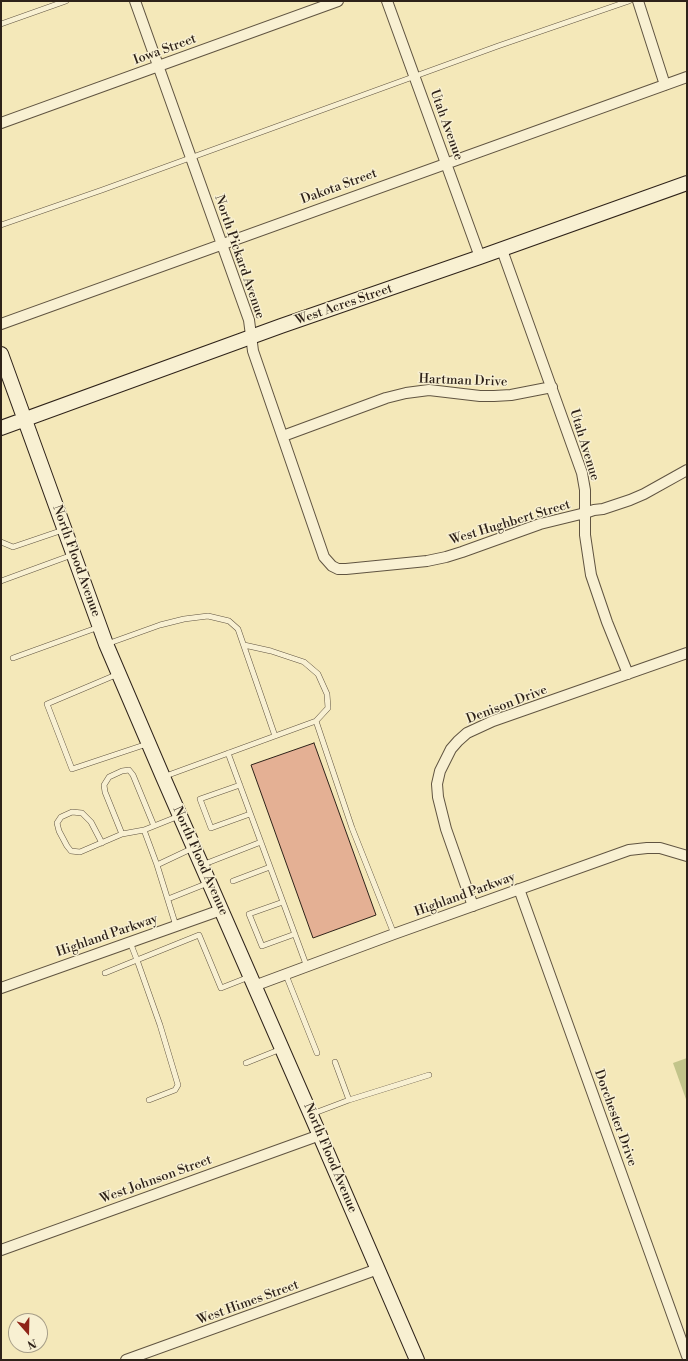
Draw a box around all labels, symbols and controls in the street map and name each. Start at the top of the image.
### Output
street label: Iowa Street [132,31,198,69]
street label: Utah Avenue [426,88,466,162]
street label: Dakota Street [299,166,379,208]
street label: North Pickard Avenue [210,193,268,321]
street label: West Acres Street [293,281,395,329]
street label: Hartman Drive [418,372,508,390]
street label: Utah Avenue [566,407,602,483]
street label: West Hughbert Street [448,497,572,549]
street label: North Flood Avenue [49,503,103,619]
street label: Denison Drive [464,682,550,728]
street label: North Flood Avenue [169,804,231,918]
street label: Highland Parkway [412,869,518,921]
street label: Highland Parkway [54,911,160,961]
street label: Dorchester Drive [590,1067,640,1169]
street label: North Flood Avenue [300,1101,360,1215]
street label: West Johnson Street [98,1153,214,1207]
street label: West Himes Street [195,1277,301,1329]
north arrow [8,1313,48,1353]
text: N [25,1335,38,1351]

